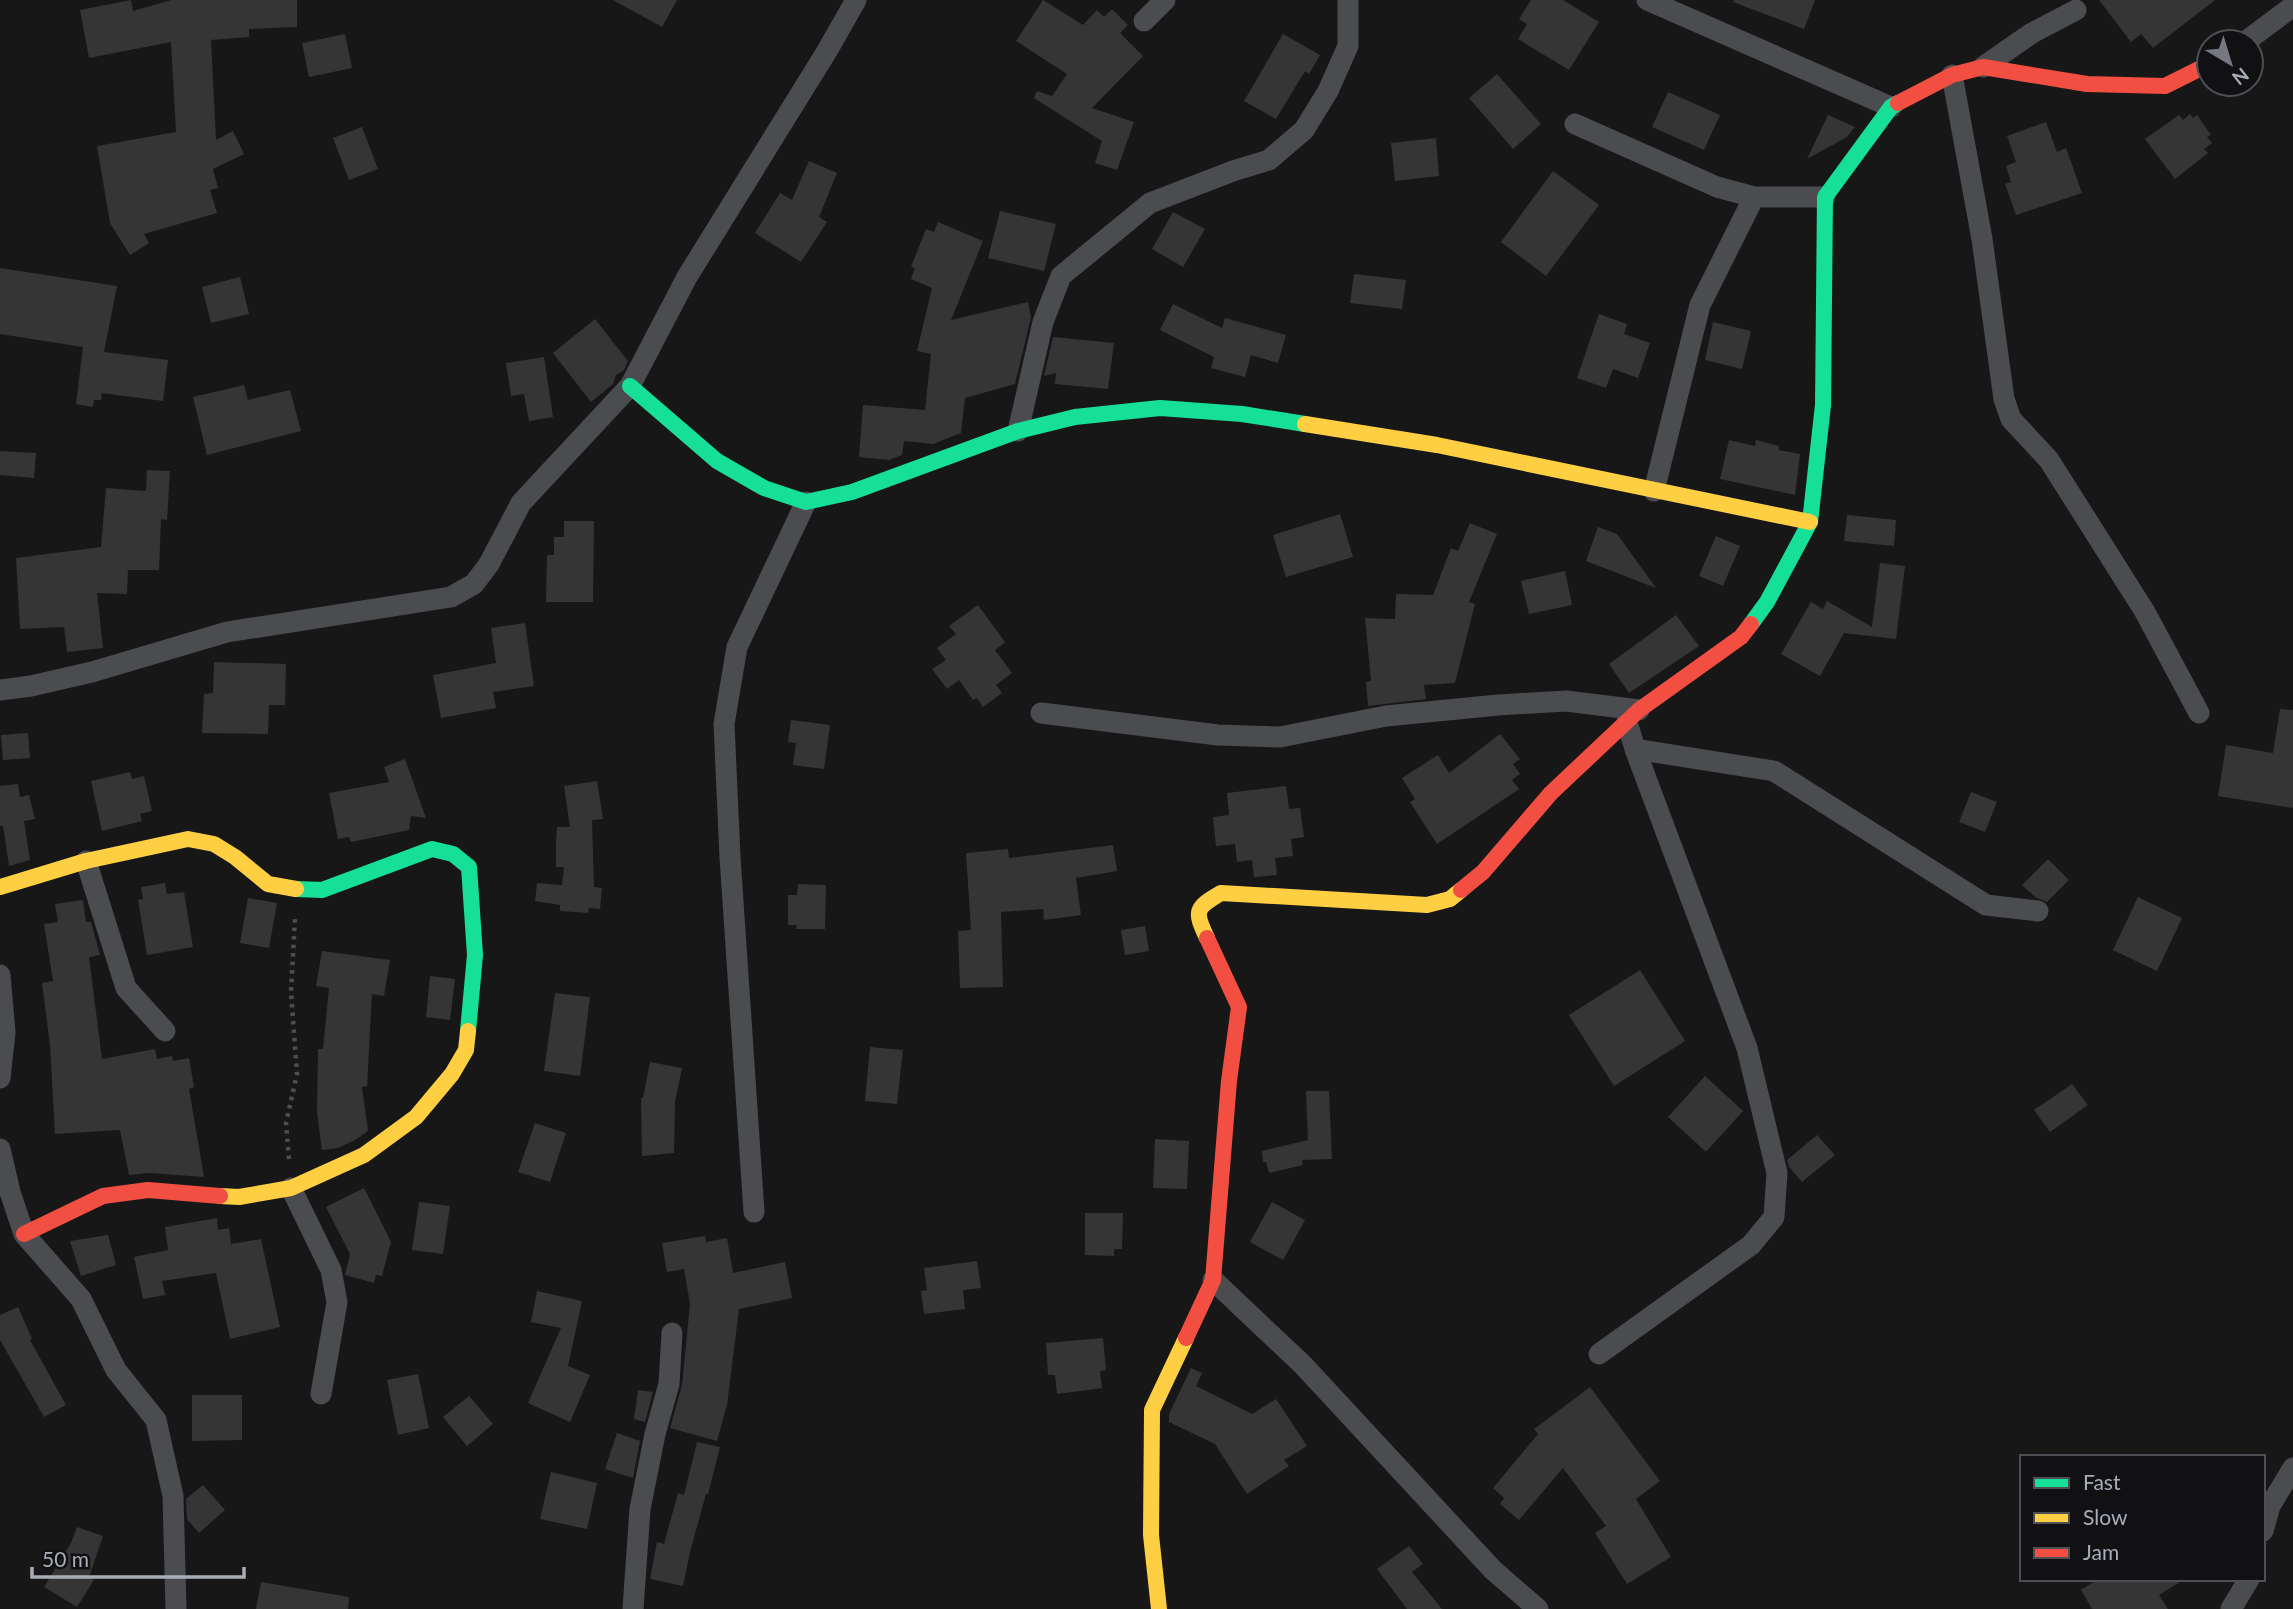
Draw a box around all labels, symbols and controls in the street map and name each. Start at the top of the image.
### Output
north arrow [2195,28,2265,98]
text: N [2228,63,2254,90]
legend [2020,1455,2265,1581]
text: Fast [2083,1469,2121,1494]
text: Slow [2083,1504,2128,1529]
scale bar [32,1536,243,1580]
text: Jam [2083,1539,2119,1564]
text: 50 m [42,1546,89,1571]

